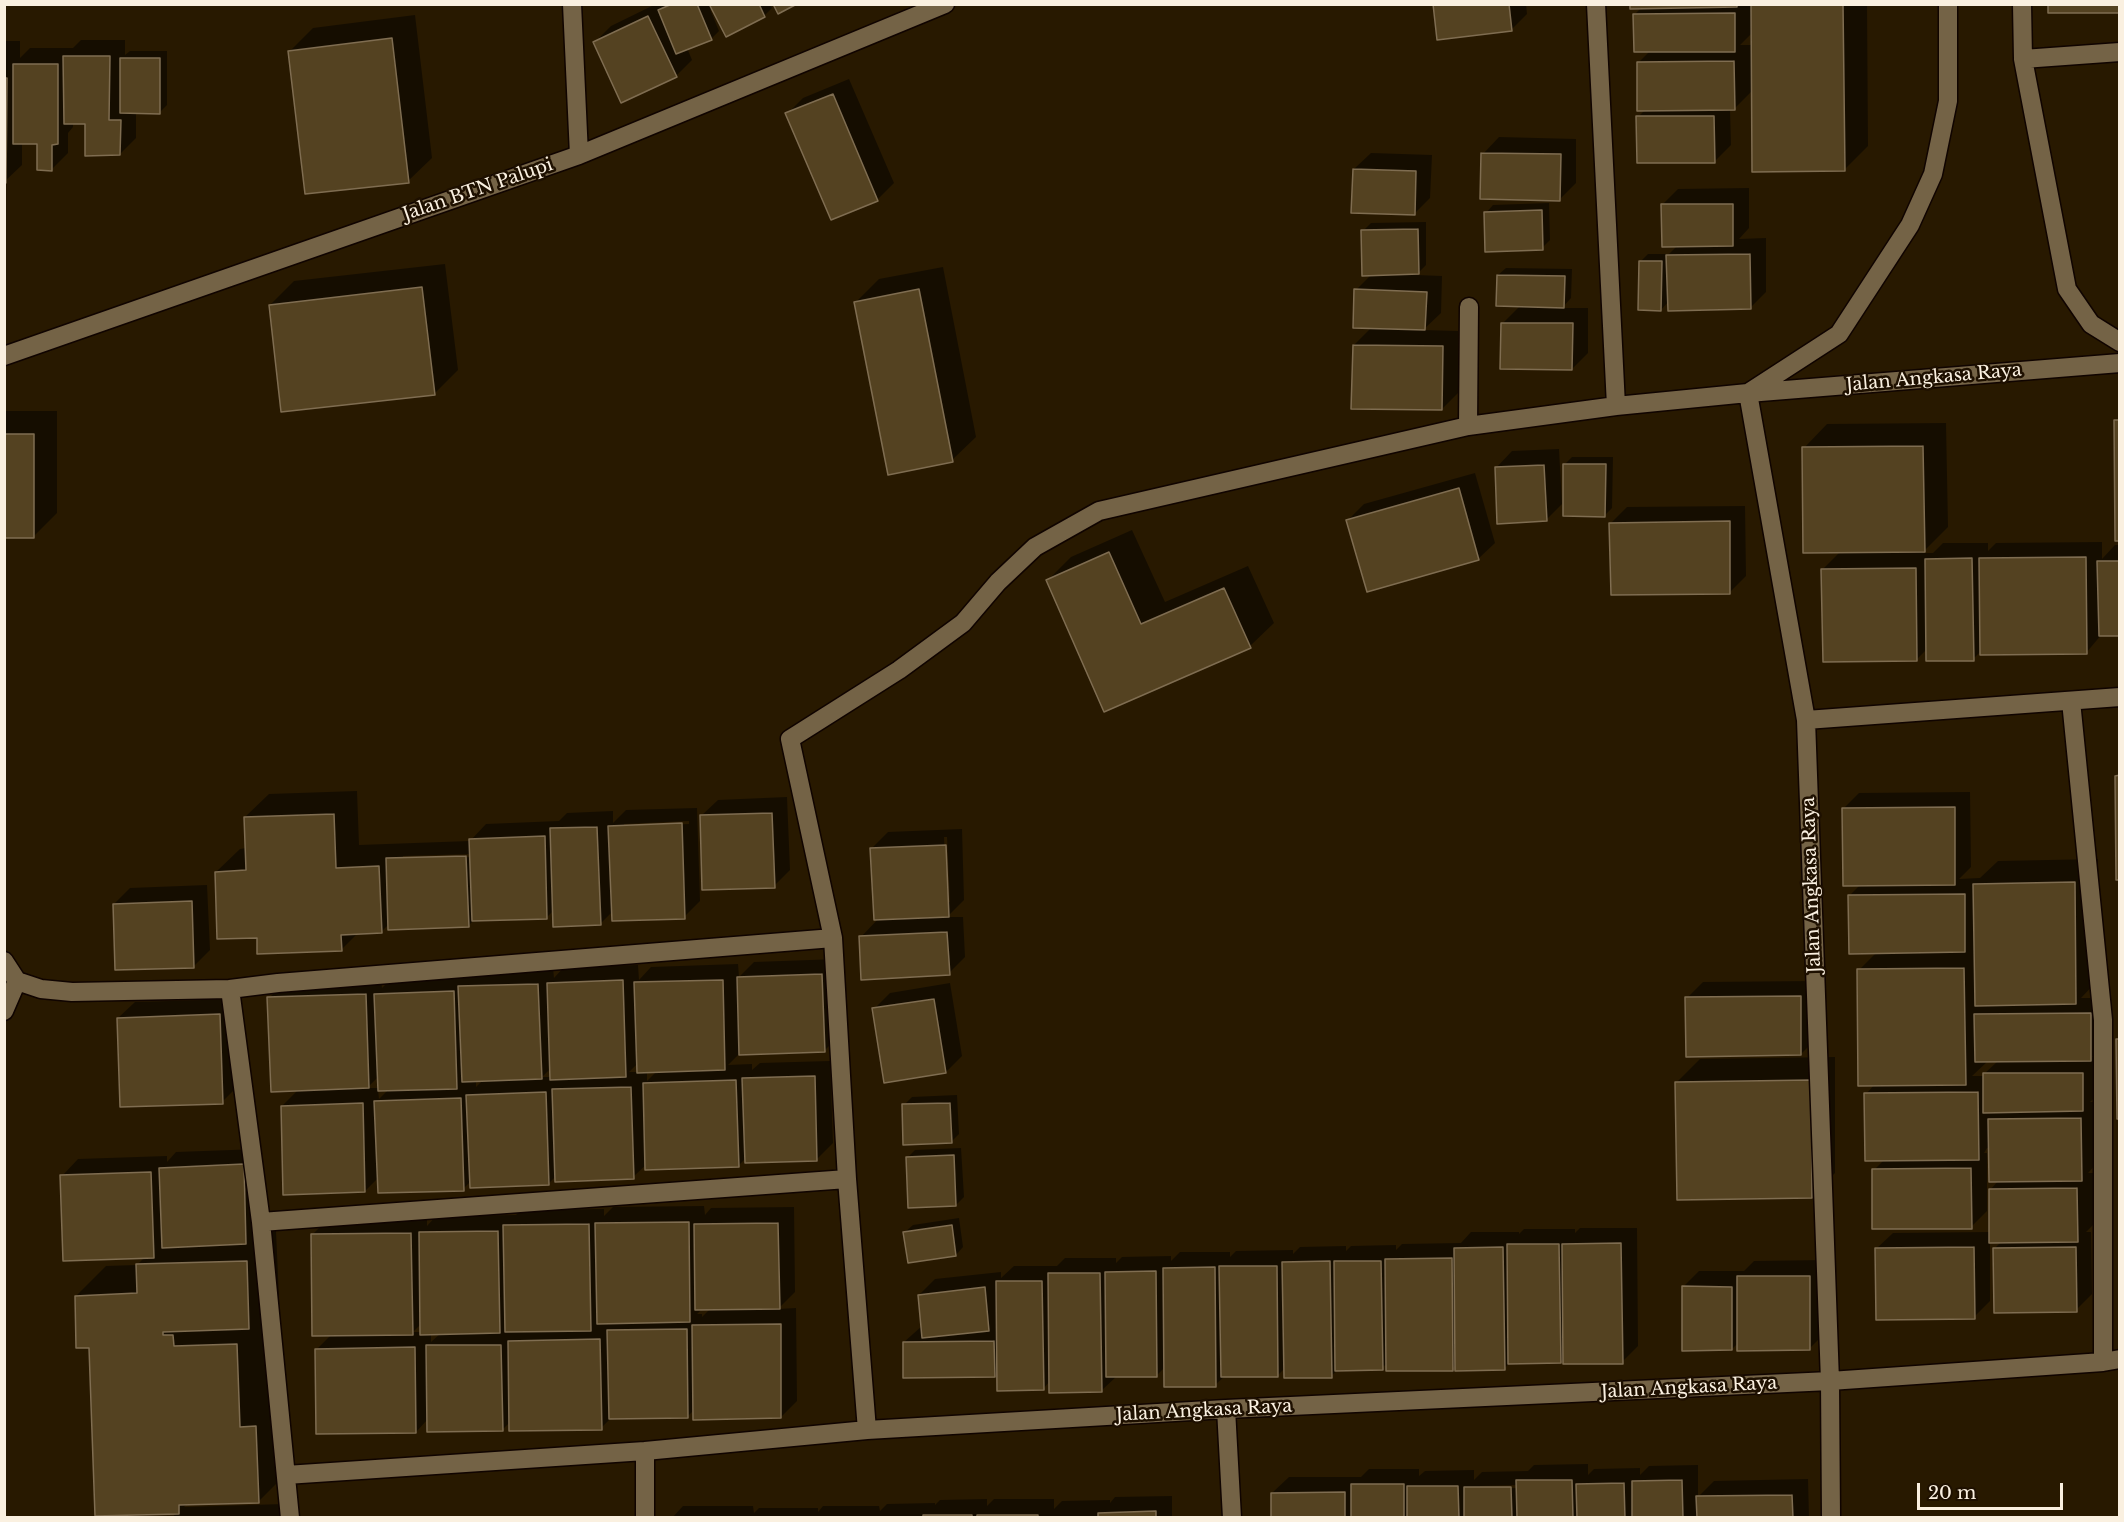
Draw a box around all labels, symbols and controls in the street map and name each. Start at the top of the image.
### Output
street label: Jalan BTN Palupi [400,154,556,226]
street label: Jalan Angkasa Raya [1845,360,2023,396]
street label: Jalan Angkasa Raya [1798,796,1826,974]
street label: Jalan Angkasa Raya [1600,1373,1778,1403]
street label: Jalan Angkasa Raya [1115,1396,1293,1426]
scale bar [1920,1471,2066,1509]
text: 20 m [1928,1482,1976,1504]

